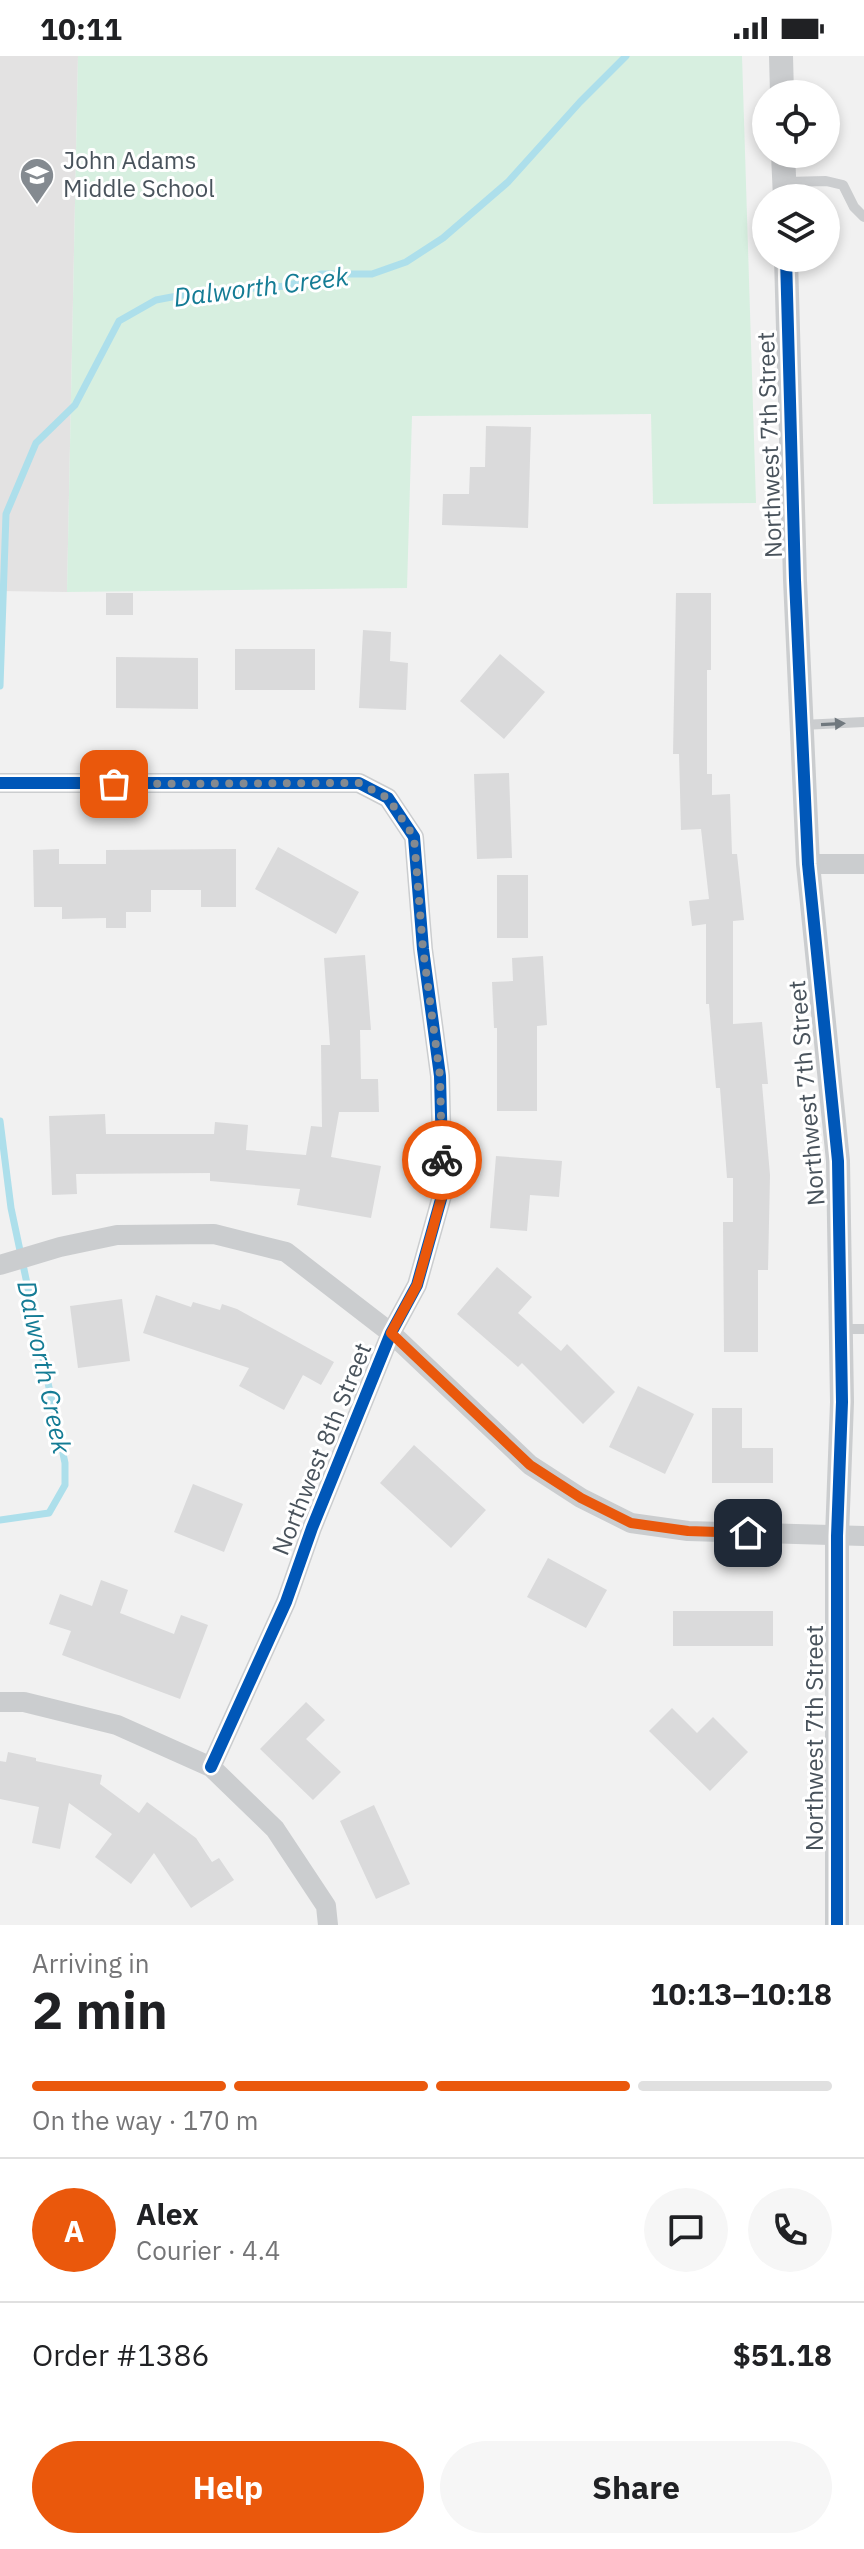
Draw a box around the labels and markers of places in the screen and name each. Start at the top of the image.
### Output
place label: John Adams Middle School [63,144,215,204]
school or university icon: John Adams Middle School [18,156,56,206]
pin [80,750,148,818]
pin [714,1499,782,1567]

